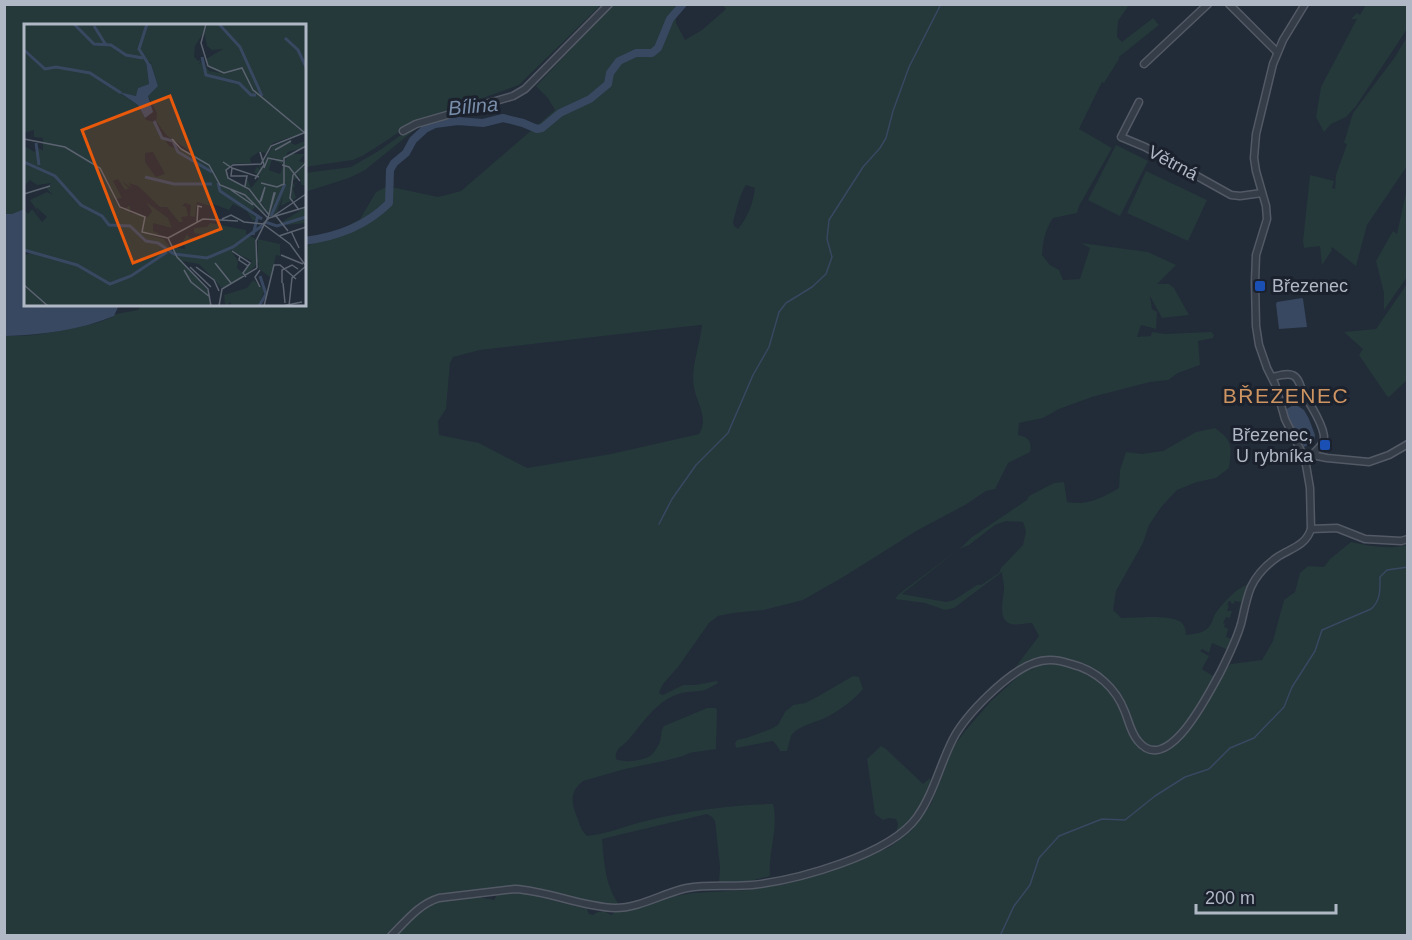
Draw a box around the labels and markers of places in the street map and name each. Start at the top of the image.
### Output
place label: Březenec [1272,276,1348,296]
marker: Březenec [1253,279,1267,293]
place label: Březenec, U rybníka [1232,425,1314,466]
marker: Březenec, U rybníka [1318,438,1332,452]

